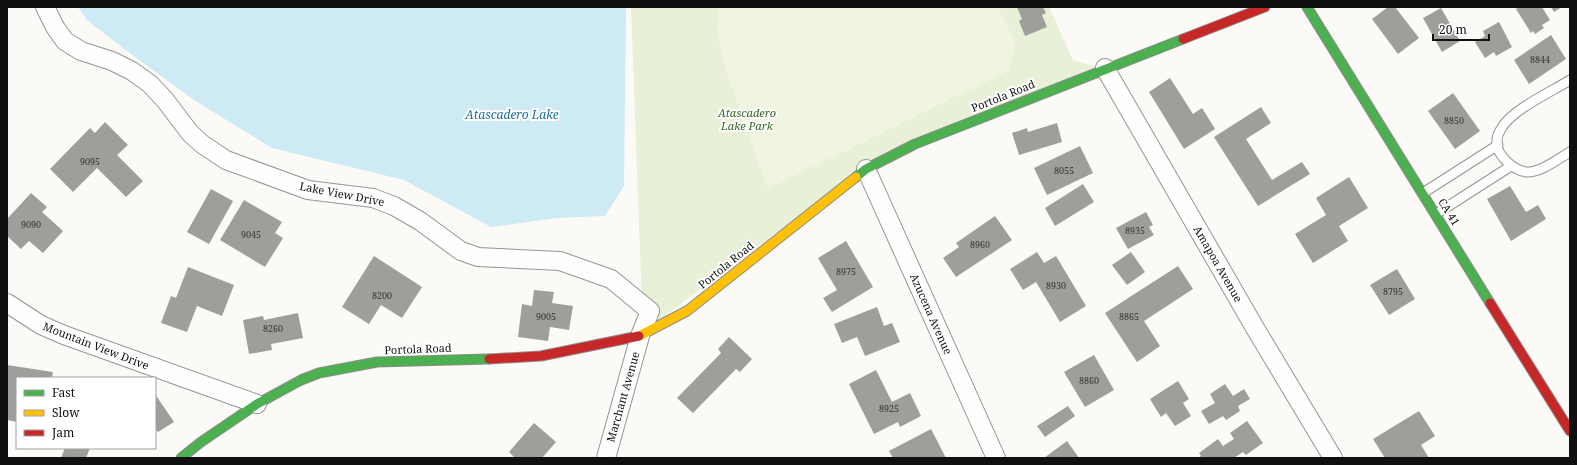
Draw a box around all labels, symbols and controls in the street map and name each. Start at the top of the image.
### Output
scale bar [1433,16,1489,42]
text: 20 m [1439,21,1467,38]
house number: 8844 [1530,53,1550,66]
street label: Portola Road [969,76,1037,115]
park label: Atascadero Lake Park [717,105,776,133]
water label: Atascadero Lake [464,106,559,123]
house number: 8850 [1444,114,1464,127]
house number: 9095 [80,155,100,168]
house number: 8055 [1054,164,1074,177]
street label: Lake View Drive [298,178,386,209]
street label: CA 41 [1435,195,1464,228]
house number: 9090 [21,218,41,231]
street label: Amapoa Avenue [1190,223,1246,305]
house number: 8935 [1125,224,1145,237]
house number: 9045 [241,228,261,241]
street label: Portola Road [695,237,757,292]
house number: 8960 [970,238,990,251]
house number: 8975 [836,265,856,278]
street label: Azucena Avenue [907,271,956,357]
house number: 8930 [1046,279,1066,292]
house number: 8795 [1383,285,1403,298]
house number: 8200 [372,289,392,302]
house number: 9005 [536,310,556,323]
house number: 8865 [1119,310,1139,323]
street label: Mountain View Drive [41,318,151,373]
house number: 8260 [263,322,283,335]
street label: Portola Road [384,340,452,357]
street label: Marchant Avenue [602,350,643,444]
house number: 8860 [1079,374,1099,387]
legend [16,377,156,449]
text: Fast [52,384,75,401]
house number: 8925 [879,402,899,415]
text: Slow [52,404,80,421]
text: Jam [51,424,74,441]

